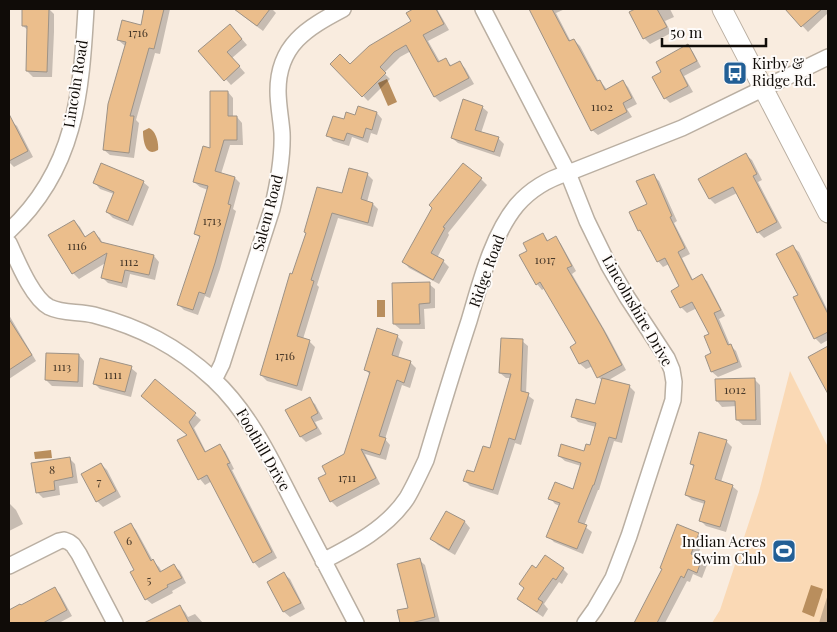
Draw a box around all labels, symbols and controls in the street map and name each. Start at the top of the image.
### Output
scale bar [662,15,766,47]
text: 50 m [670,22,703,42]
house number: 1716 [128,24,148,40]
street label: Lincoln Road [58,38,92,129]
place label: Kirby & Ridge Rd. [752,53,816,90]
bus stop icon: Kirby & Ridge Rd. [722,60,748,86]
house number: 1102 [591,98,613,114]
street label: Salem Road [247,172,287,253]
house number: 1713 [203,212,221,228]
street label: Ridge Road [464,231,509,310]
house number: 1116 [67,237,87,253]
house number: 1017 [535,251,556,267]
street label: Lincolnshire Drive [598,251,678,370]
house number: 1112 [119,253,139,269]
house number: 1716 [275,347,295,363]
house number: 1113 [53,358,71,374]
house number: 1111 [104,366,122,382]
house number: 1012 [724,381,746,397]
street label: Foothill Drive [232,405,296,494]
house number: 8 [49,461,55,477]
house number: 1711 [338,469,357,485]
house number: 7 [97,473,102,489]
place label: Indian Acres Swim Club [682,531,766,568]
house number: 6 [126,532,132,548]
sports icon: Indian Acres Swim Club [771,538,797,564]
house number: 5 [147,571,152,587]

